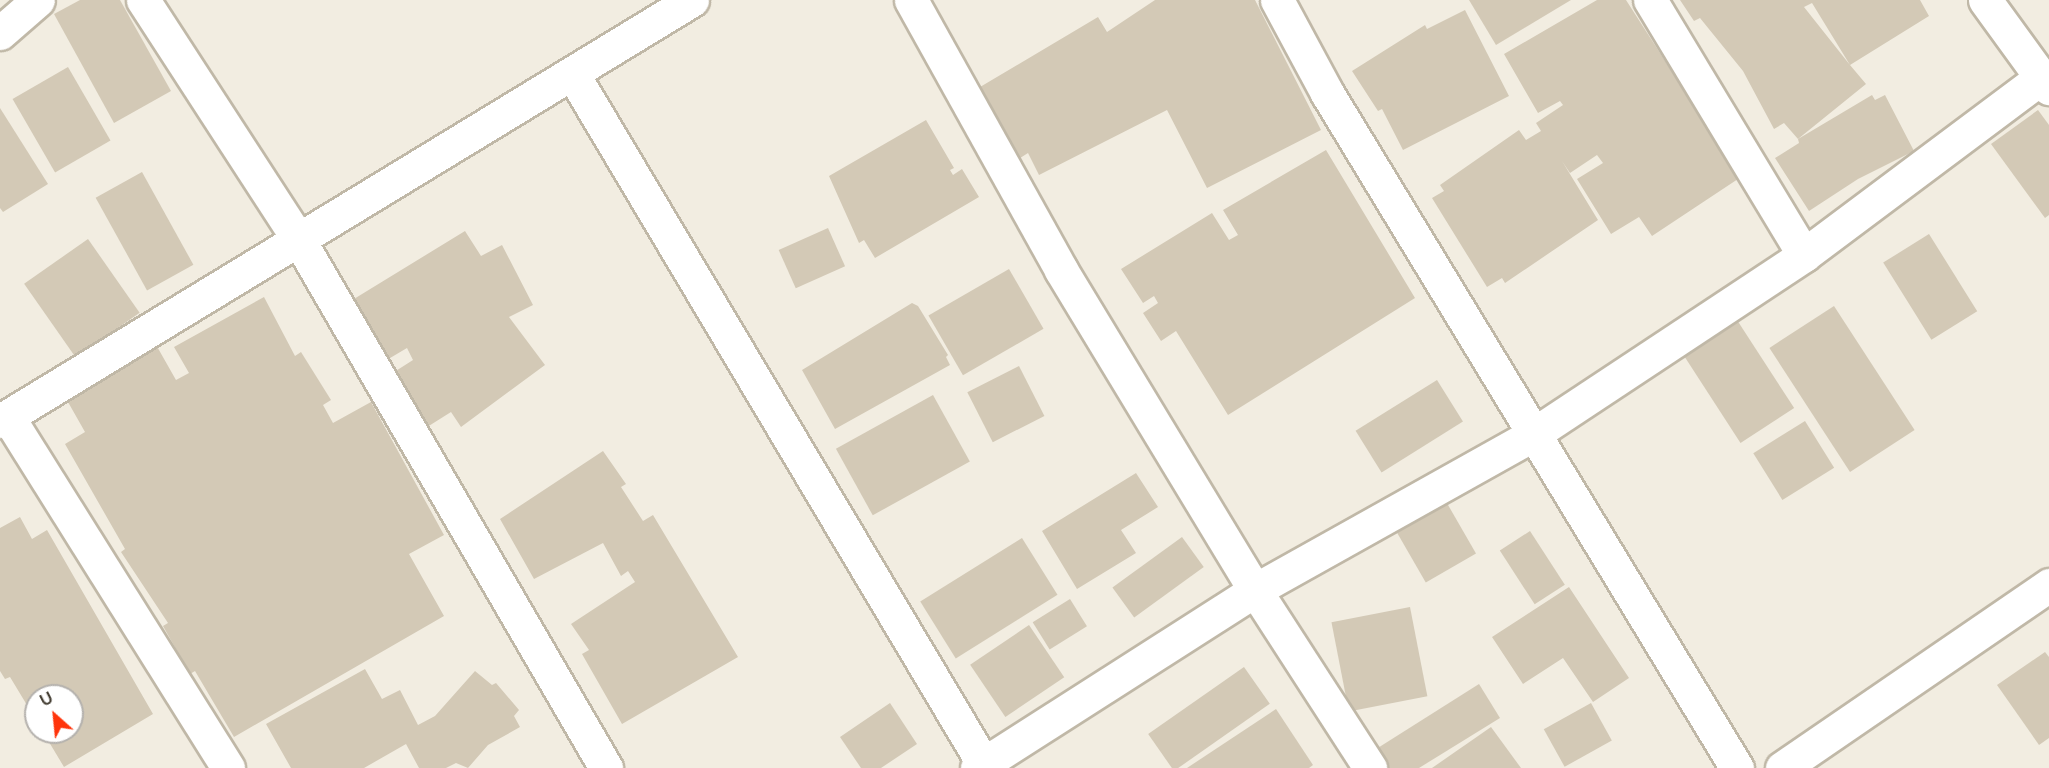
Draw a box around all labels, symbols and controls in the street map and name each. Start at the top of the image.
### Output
north arrow [24,684,84,744]
text: U [37,688,56,710]

